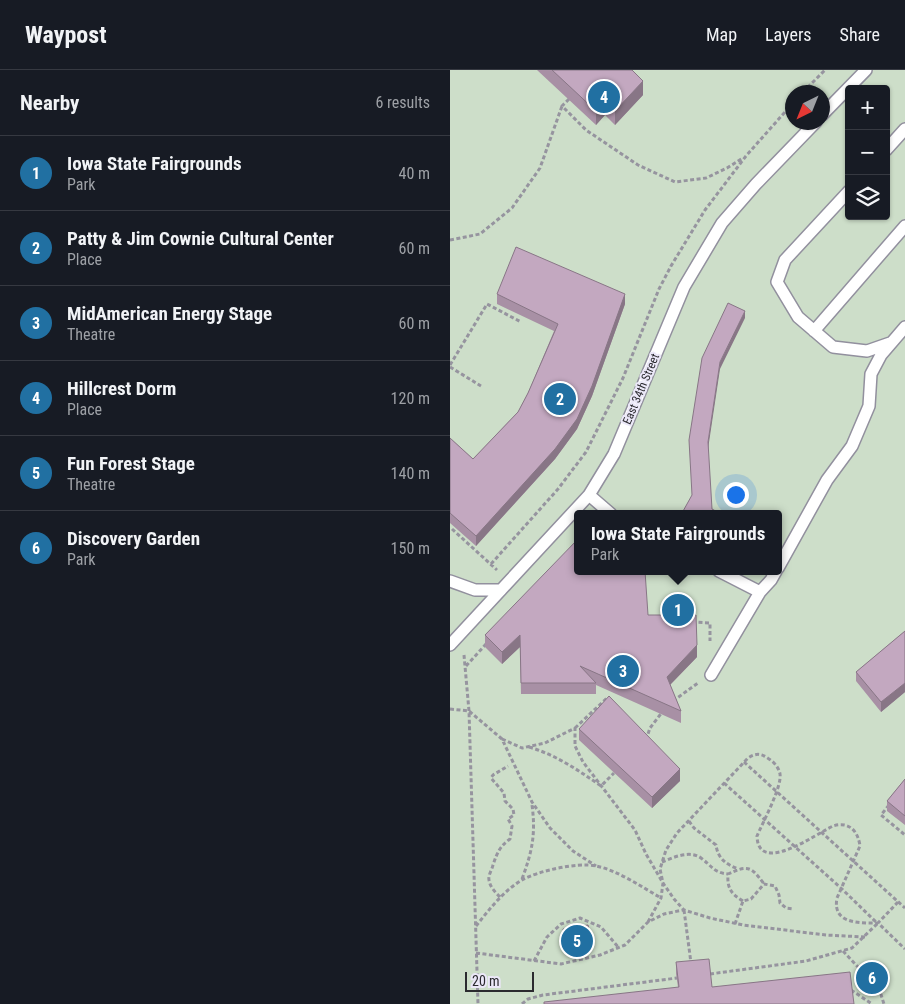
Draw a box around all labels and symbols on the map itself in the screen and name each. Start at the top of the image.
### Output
pin: 4 [588,78,620,116]
north arrow [785,85,830,130]
street label: East 34th Street [620,351,662,427]
pin: 2 [544,380,576,418]
your location [723,482,749,508]
pin: 1 [662,591,694,629]
pin: 3 [607,652,639,690]
pin: 5 [561,922,593,960]
pin: 6 [856,959,888,997]
scale bar [465,969,534,992]

